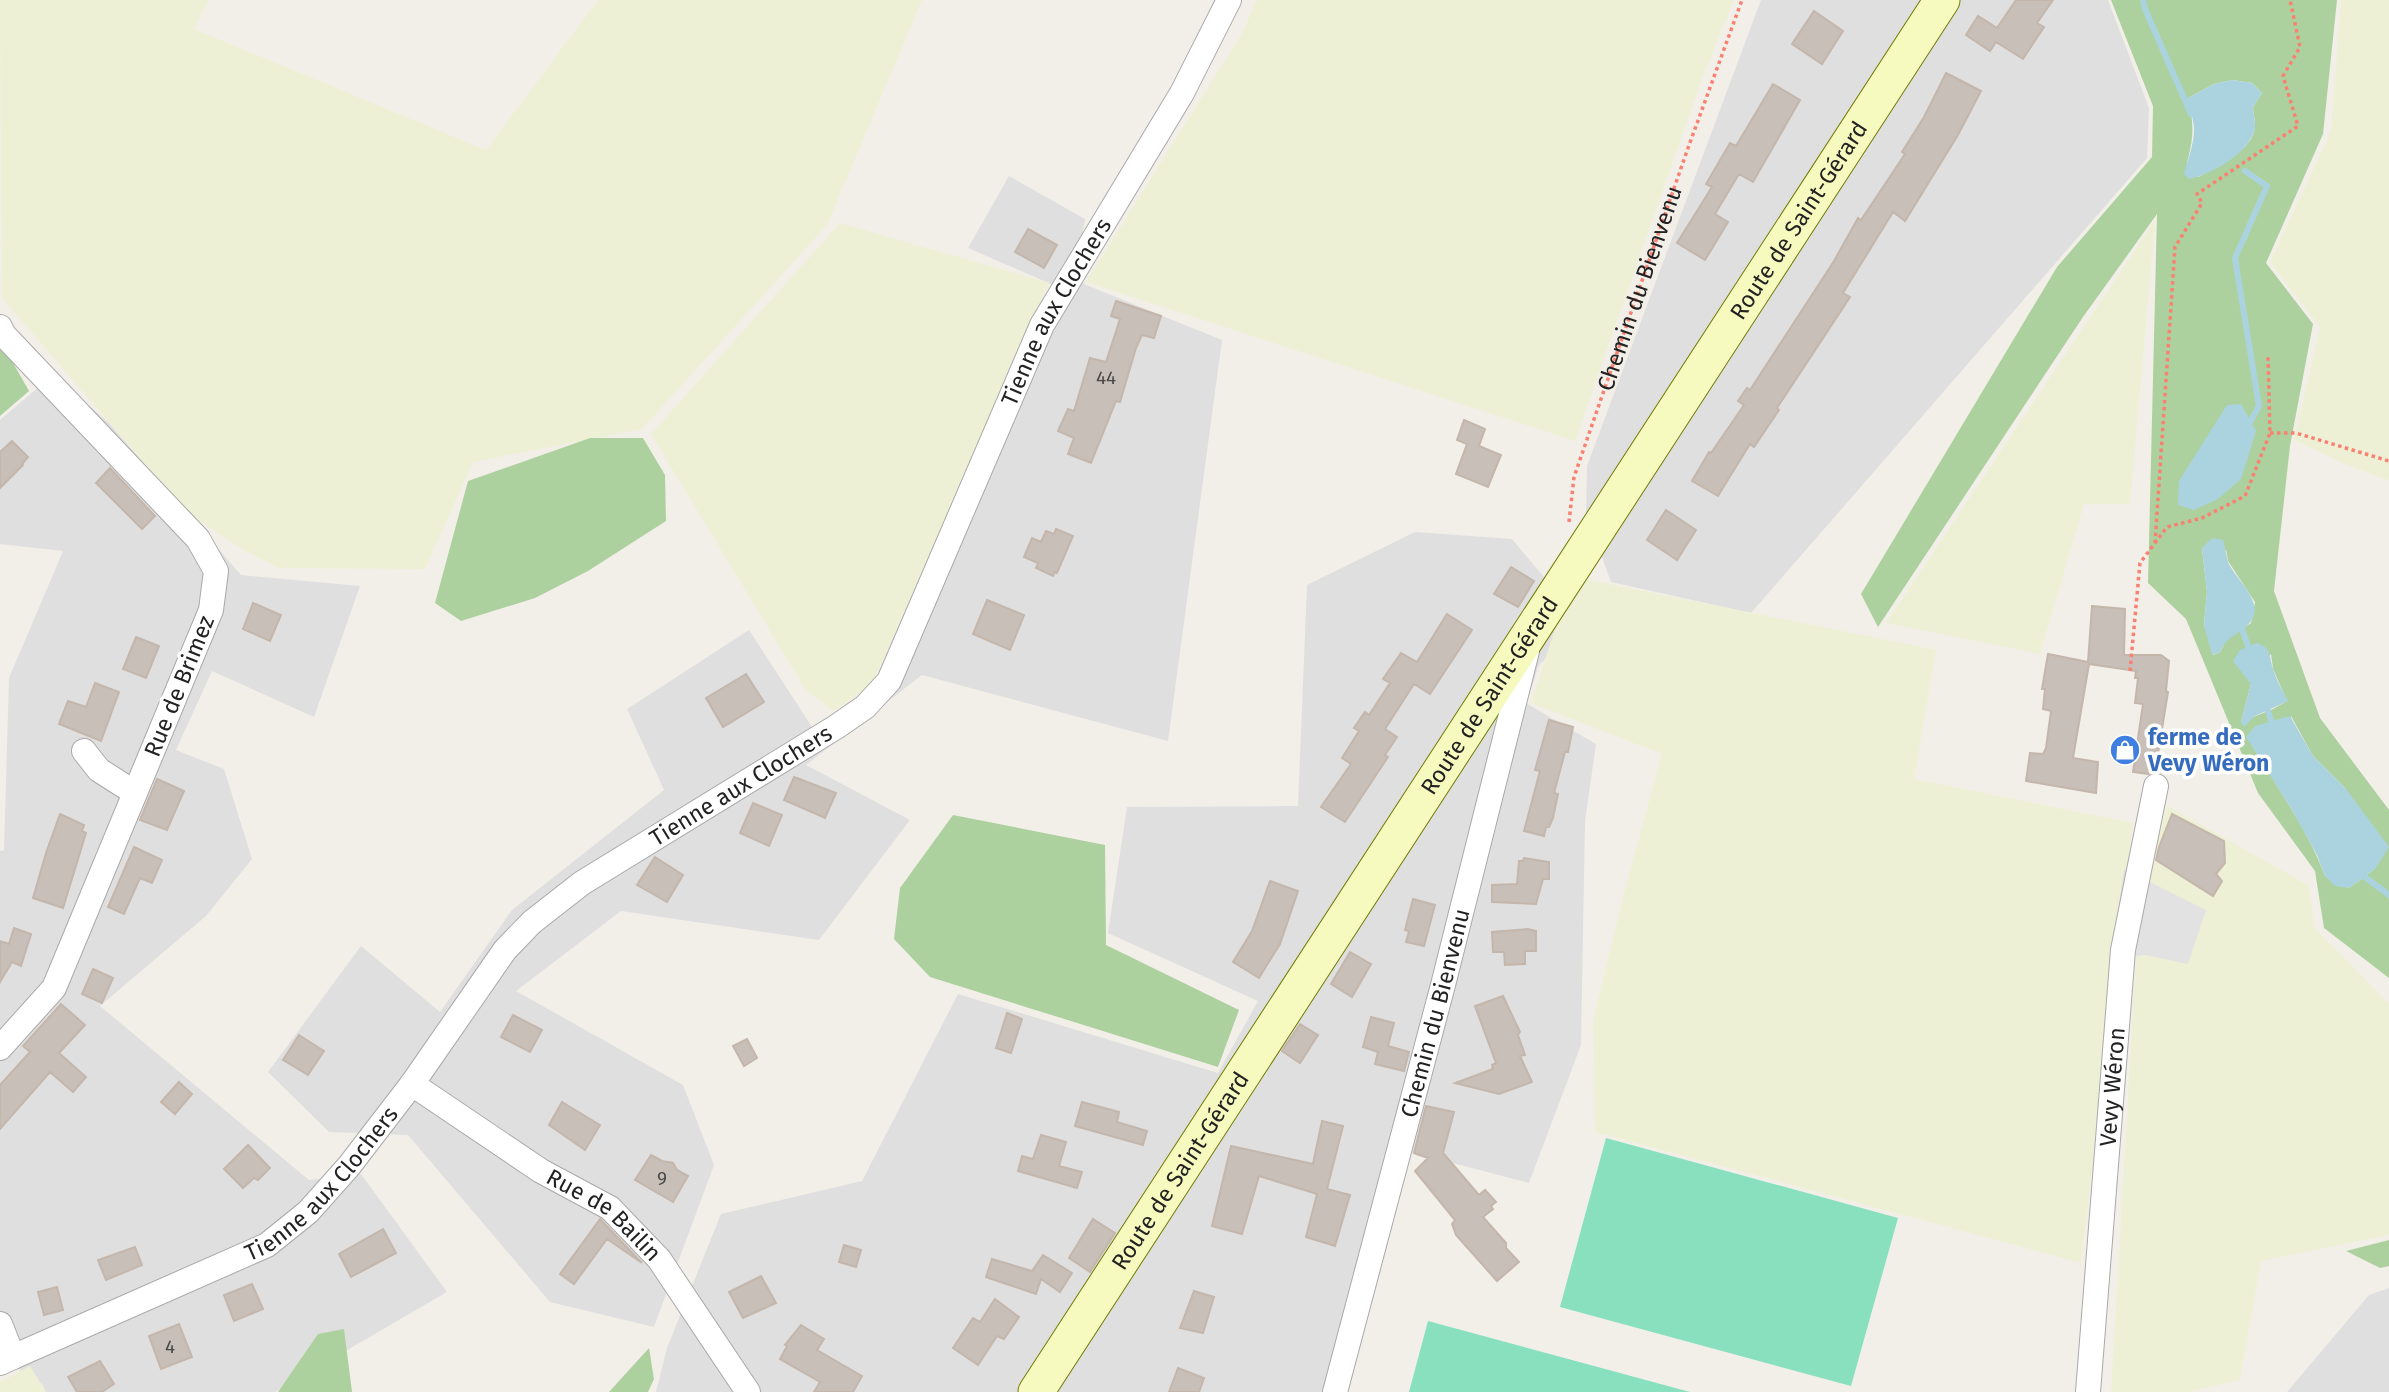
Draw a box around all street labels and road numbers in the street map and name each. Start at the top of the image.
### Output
street label: Route de Saint-Gérard [1724,116,1873,325]
street label: Chemin du Bienvenu [1591,182,1688,394]
street label: Tienne aux Clochers [995,213,1117,410]
street label: Route de Saint-Gérard [1415,591,1564,800]
street label: Rue de Brimez [138,611,220,761]
street label: Tienne aux Clochers [644,719,837,852]
street label: Chemin du Bienvenu [1394,906,1476,1121]
street label: Vevy Wéron [2093,1026,2131,1148]
street label: Route de Saint-Gérard [1105,1066,1255,1275]
street label: Tienne aux Clochers [240,1101,404,1267]
street label: Rue de Bailin [542,1163,667,1267]

